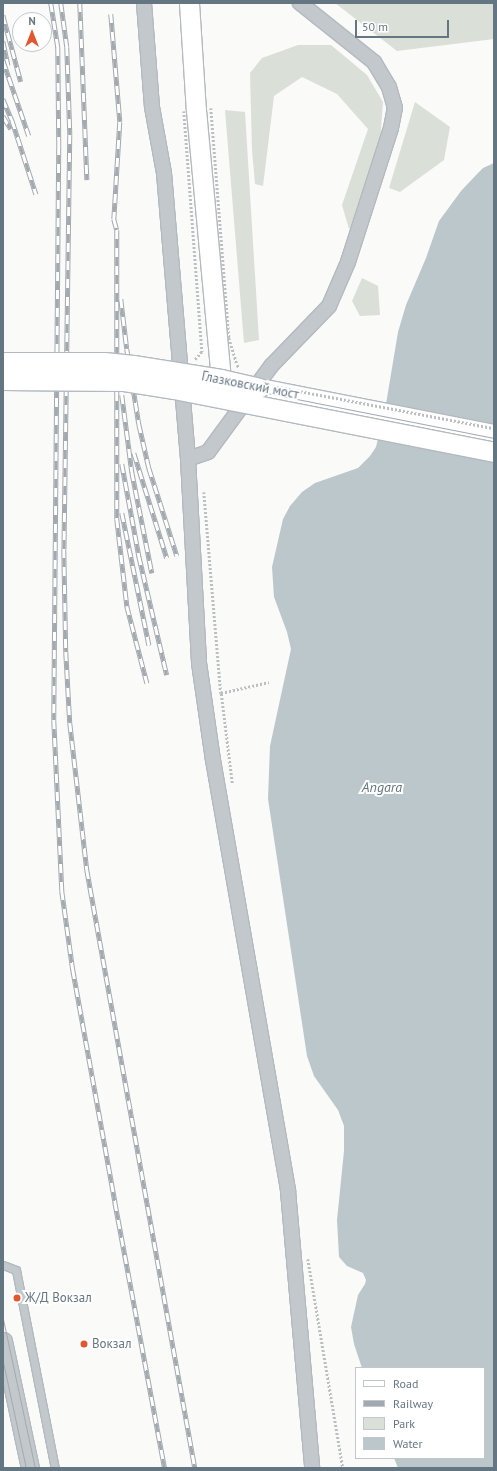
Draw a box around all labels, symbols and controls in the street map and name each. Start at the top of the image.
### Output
north arrow [12,12,52,52]
scale bar [357,12,451,38]
text: N [28,14,36,28]
text: 50 m [362,19,388,34]
street label: Глазковский мост [200,369,300,403]
water label: Angara [362,779,402,795]
place label: Ж/Д Вокзал [25,1290,92,1306]
marker: Ж/Д Вокзал [12,1293,22,1303]
place label: Вокзал [92,1336,131,1352]
marker: Вокзал [79,1339,89,1349]
legend [355,1367,485,1459]
text: Road [393,1376,418,1391]
text: Railway [393,1396,433,1411]
text: Park [393,1416,415,1431]
text: Water [393,1436,423,1451]

